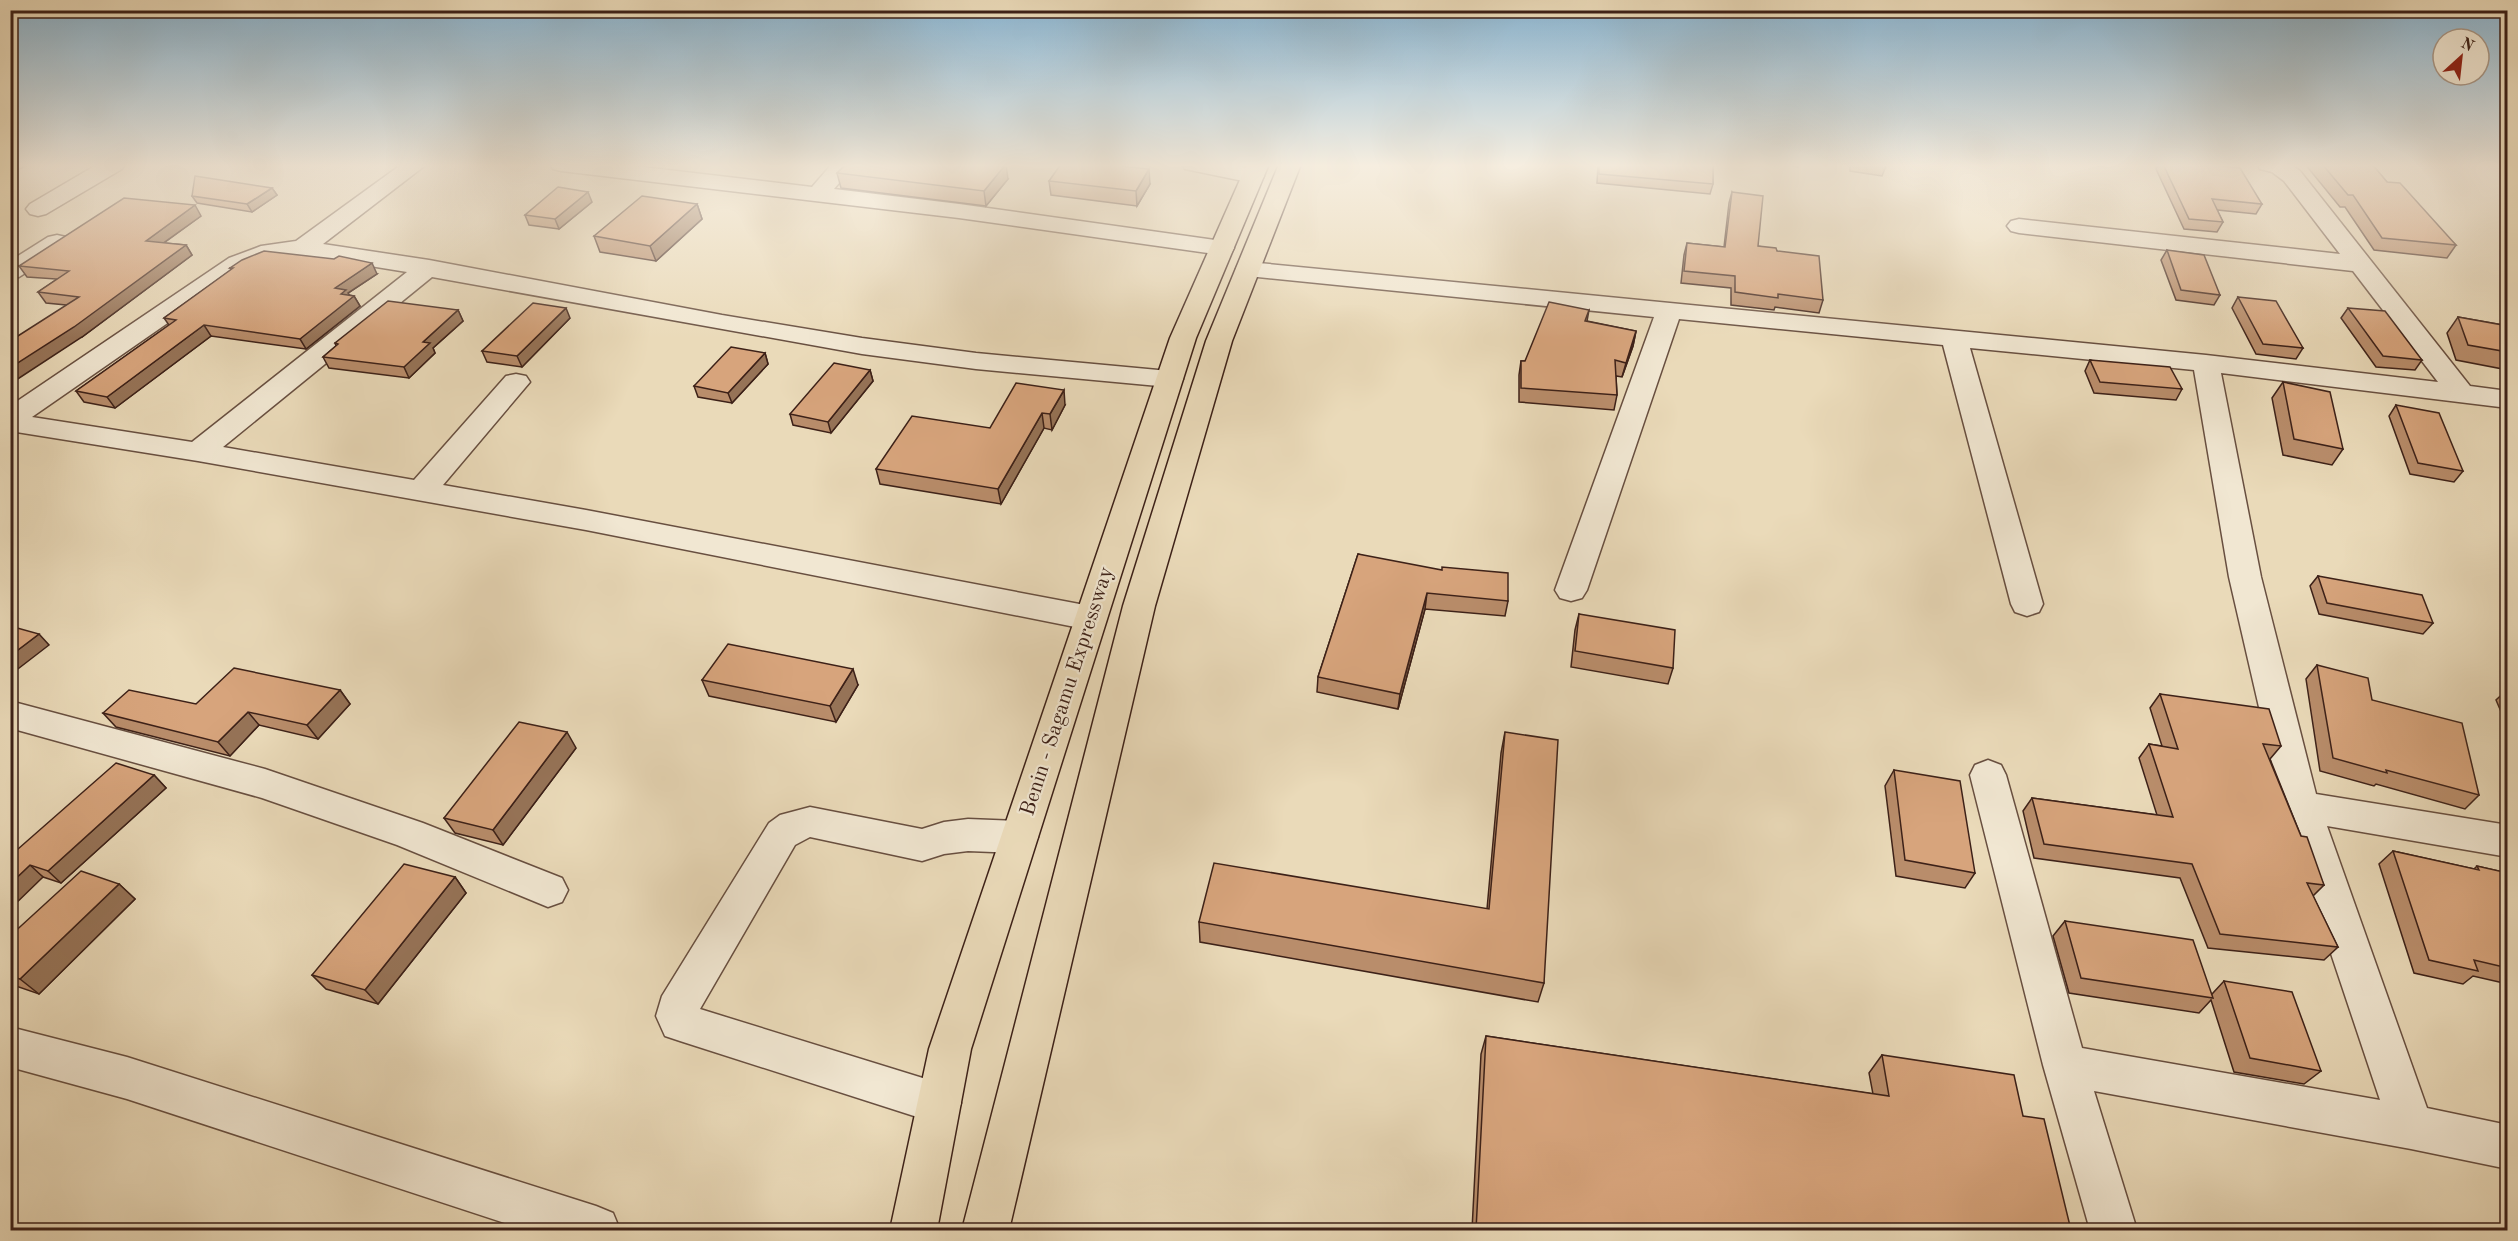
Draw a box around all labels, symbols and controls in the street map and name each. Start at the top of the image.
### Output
north arrow [2431,27,2491,87]
text: N [2458,36,2477,56]
street label: Benin - Sagamu Expressway [1017,564,1118,819]

